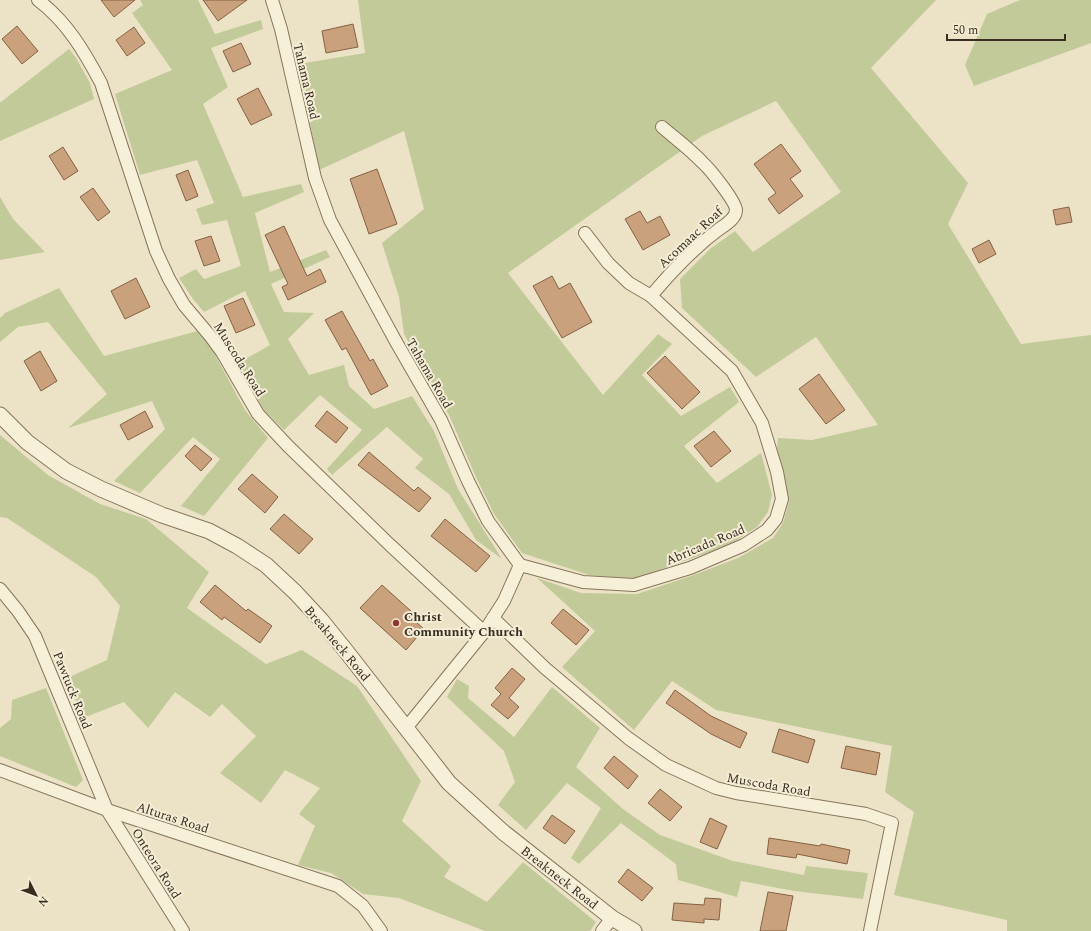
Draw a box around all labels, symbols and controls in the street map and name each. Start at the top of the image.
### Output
scale bar [947,16,1065,42]
text: 50 m [953,21,978,40]
street label: Tahama Road [287,41,325,122]
street label: Acomaac Roaf [654,201,729,273]
street label: Muscoda Road [208,318,270,401]
street label: Tahama Road [401,335,457,412]
street label: Abricada Road [662,519,748,571]
street label: Breakneck Road [300,601,375,686]
place label: Christ Community Church [404,607,523,642]
marker: Christ Community Church [391,618,401,628]
street label: Pawtuck Road [47,649,97,732]
street label: Muscoda Road [725,768,812,802]
street label: Alturas Road [134,797,212,839]
street label: Onteora Road [126,824,186,903]
street label: Breakneck Road [516,841,602,914]
north arrow [16,875,56,915]
text: N [34,892,52,910]

